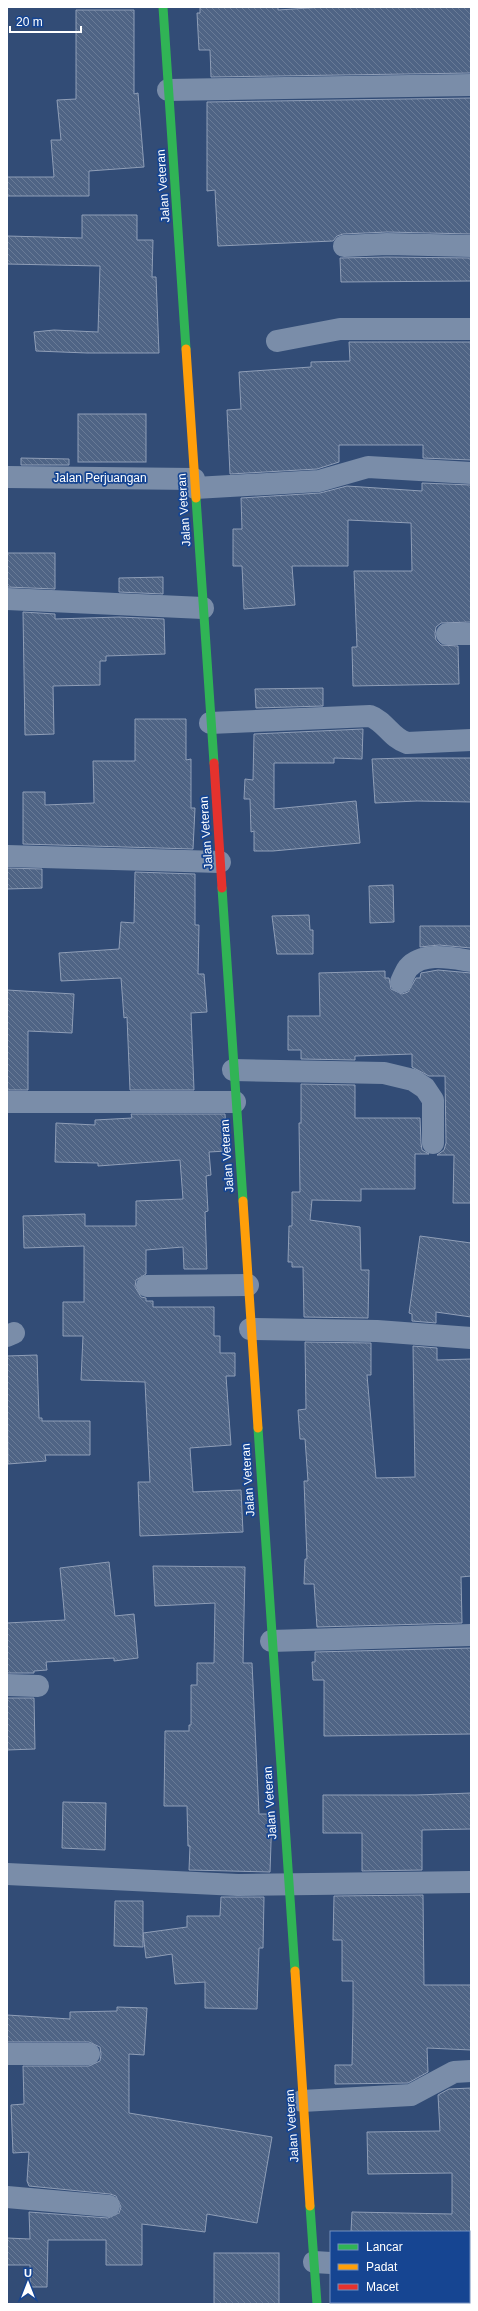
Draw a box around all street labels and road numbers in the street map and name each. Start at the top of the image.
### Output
street label: Jalan Veteran [153,149,173,223]
street label: Jalan Perjuangan [53,471,147,485]
street label: Jalan Veteran [174,473,194,547]
street label: Jalan Veteran [196,796,216,870]
street label: Jalan Veteran [217,1119,237,1193]
street label: Jalan Veteran [238,1443,258,1517]
street label: Jalan Veteran [260,1766,280,1840]
street label: Jalan Veteran [282,2089,302,2163]

